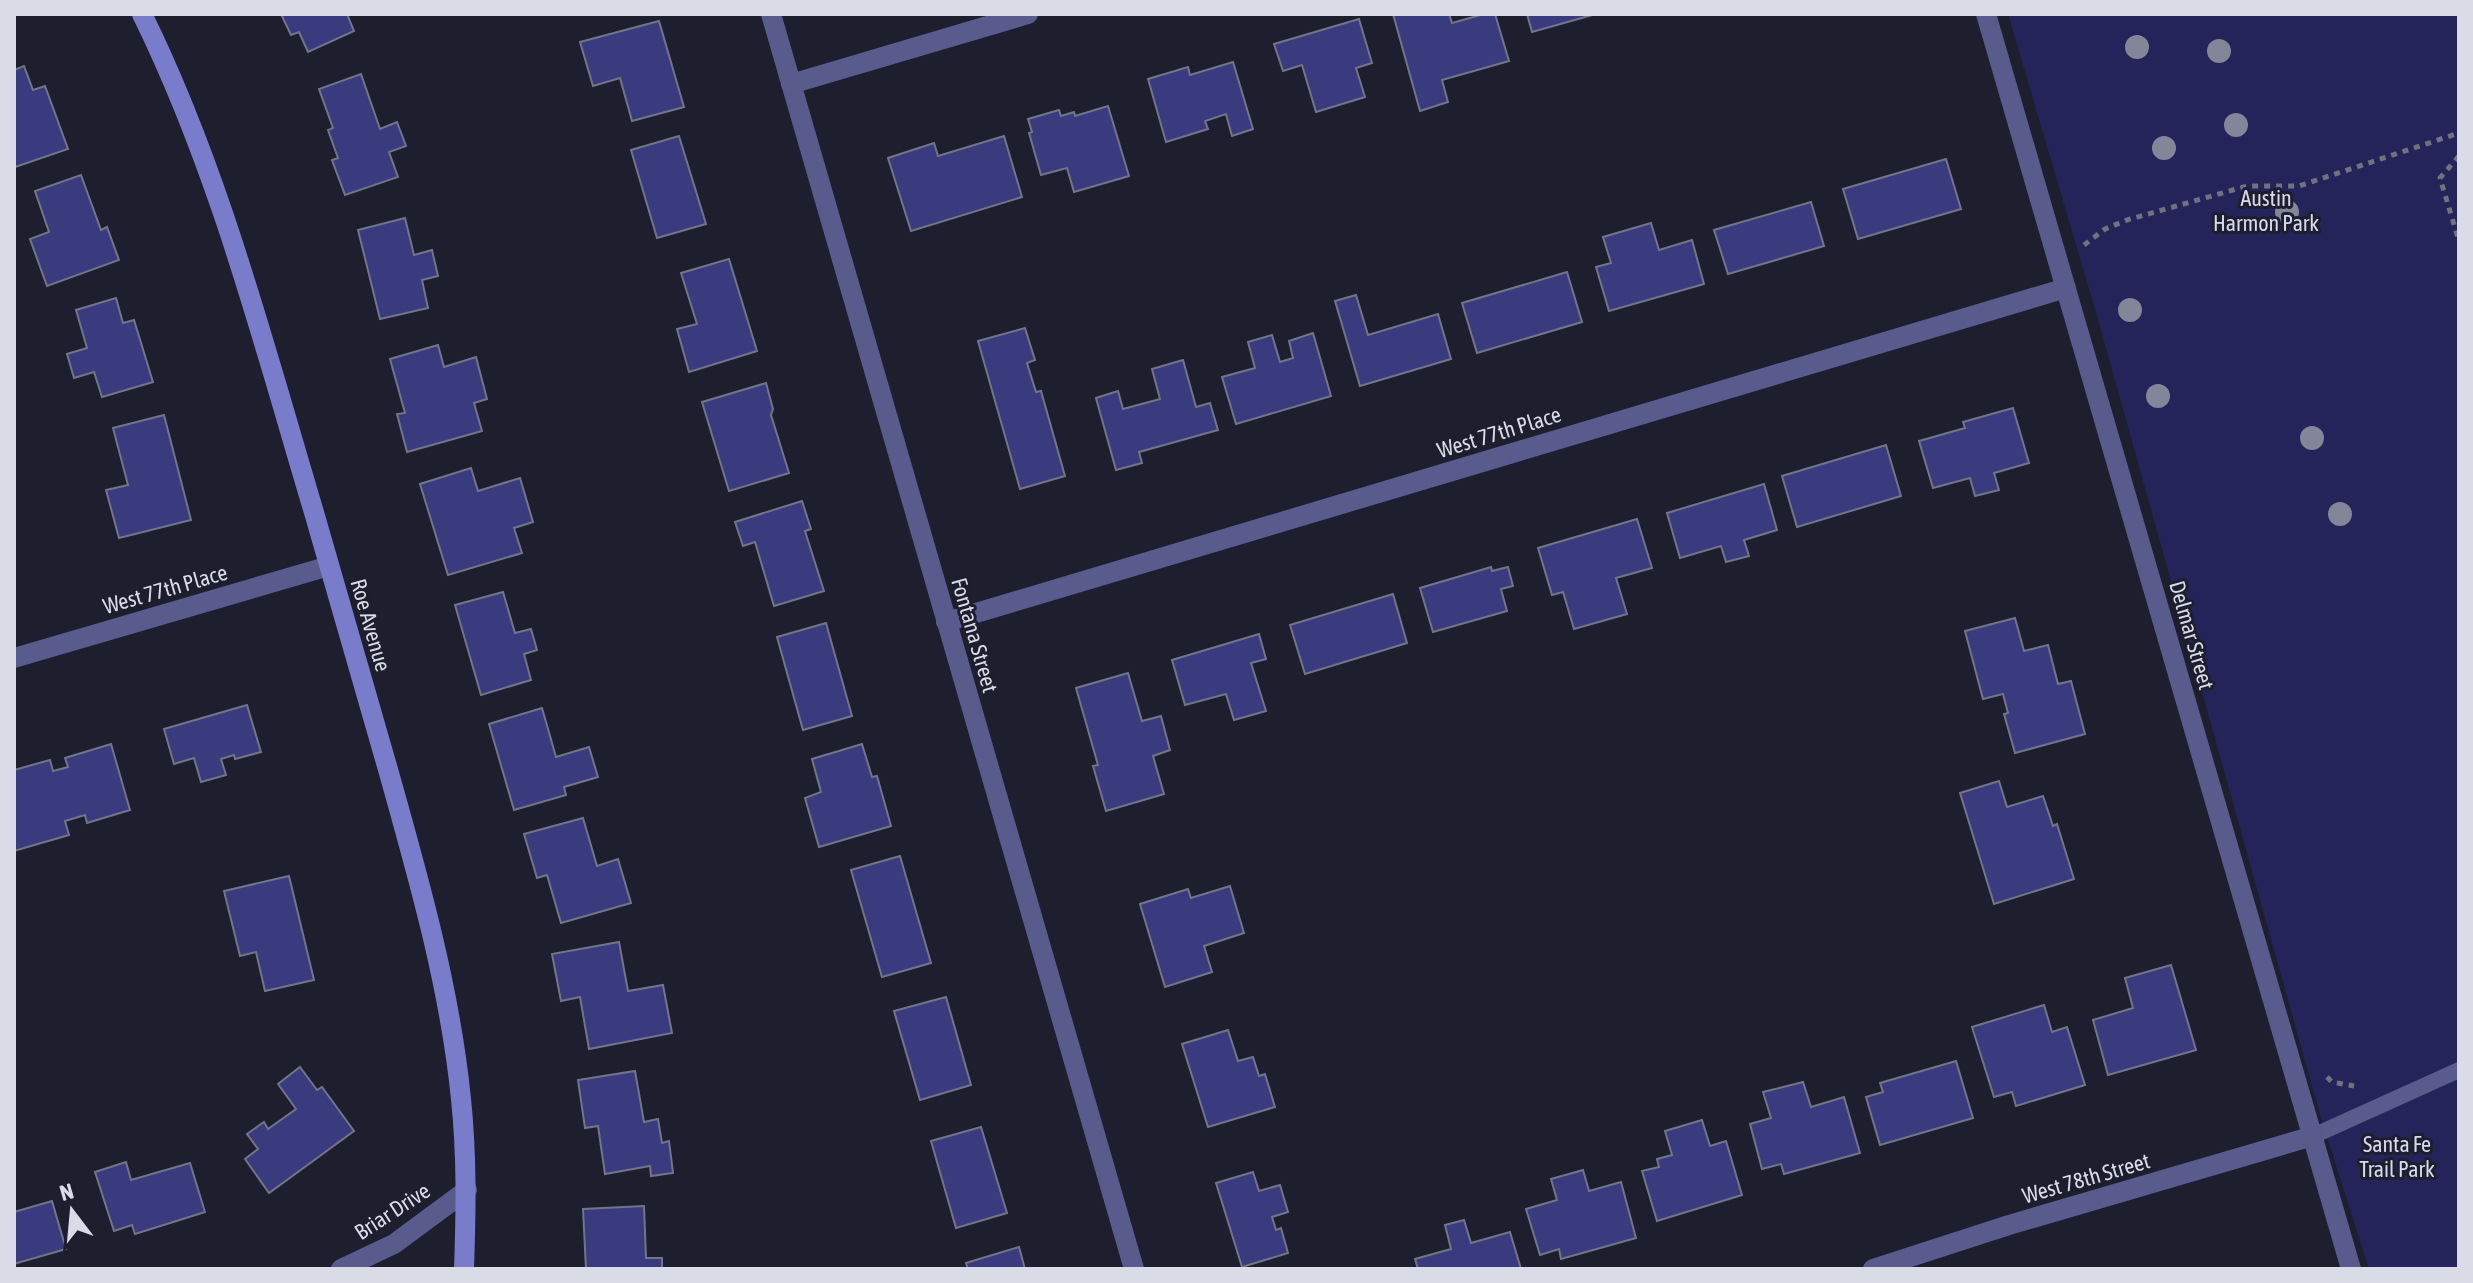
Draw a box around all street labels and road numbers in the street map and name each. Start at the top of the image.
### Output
street label: West 77th Place [1434,401,1564,463]
street label: West 77th Place [100,559,230,619]
street label: Fontana Street [946,575,1004,695]
street label: Roe Avenue [345,576,397,674]
street label: Delmar Street [2164,578,2220,692]
street label: West 78th Street [2019,1147,2153,1209]
street label: Briar Drive [350,1177,434,1245]

